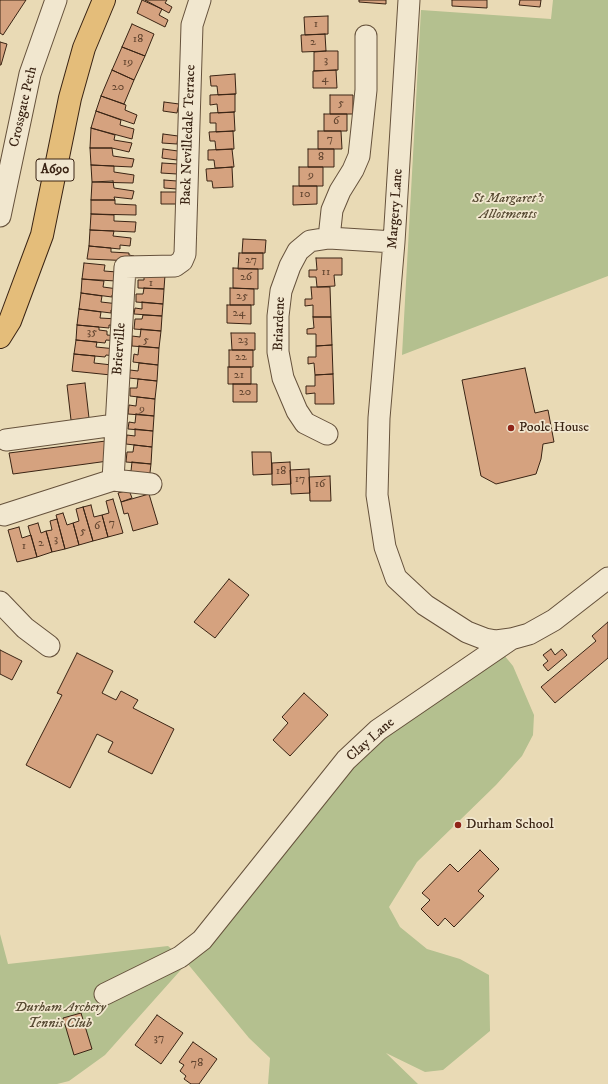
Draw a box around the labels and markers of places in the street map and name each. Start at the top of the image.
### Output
place label: Poole House [519,420,589,436]
marker: Poole House [506,423,516,433]
place label: Durham School [466,817,554,833]
marker: Durham School [453,820,463,830]

